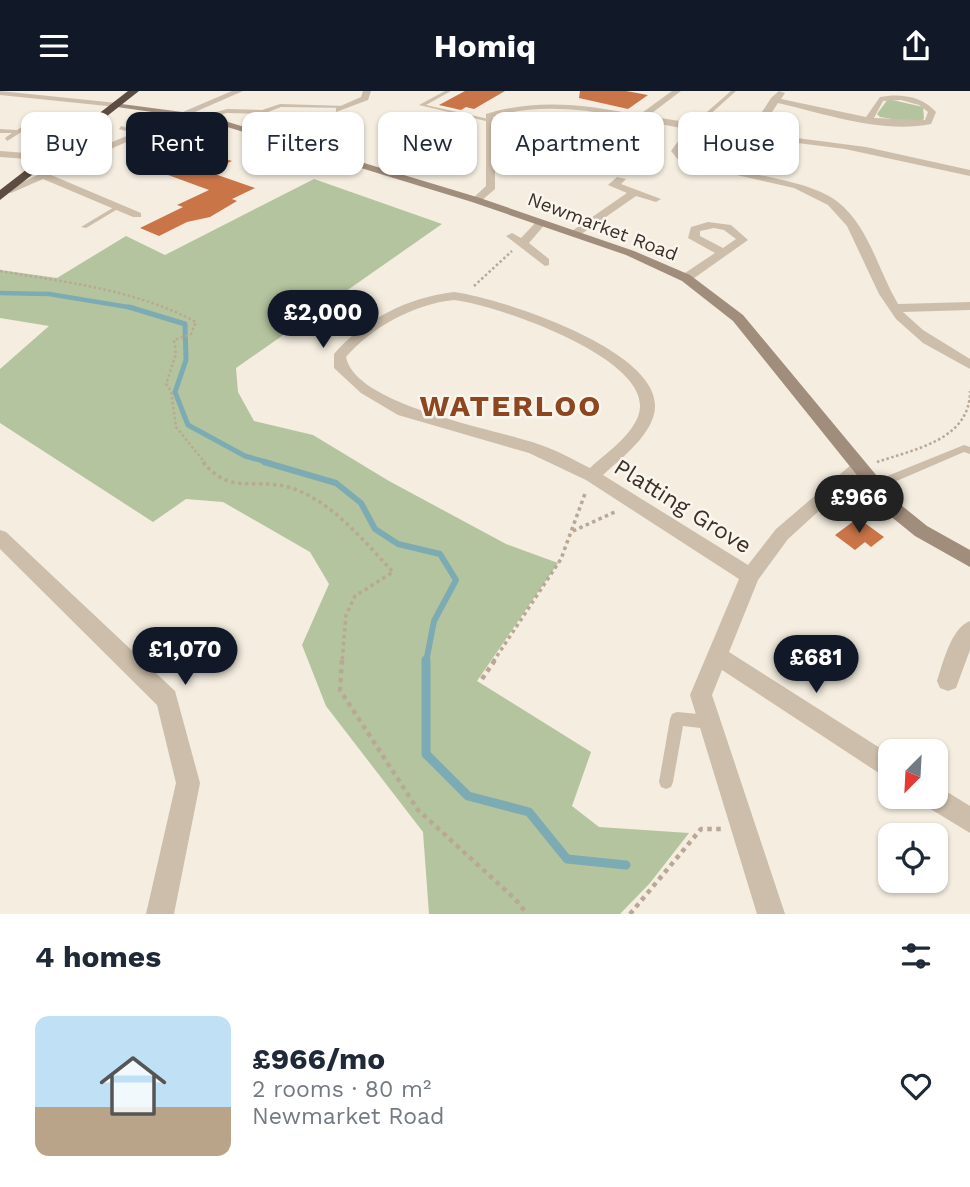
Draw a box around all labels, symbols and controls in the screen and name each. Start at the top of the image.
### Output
icon: menu [35,27,73,65]
text: Homiq [434,27,536,65]
icon: share [897,27,935,65]
chip: Buy [21,112,112,175]
chip: Rent [126,112,228,175]
chip: Filters [242,112,364,175]
chip: New [378,112,477,175]
chip: Apartment [491,112,664,175]
chip: House [678,112,799,175]
street label: Newmarket Road [524,187,681,266]
pin: £2,000 [266,291,380,350]
text: £2,000 [284,299,362,326]
district label: WATERLOO [420,388,602,423]
street label: Platting Grove [609,453,756,559]
pin: £966 [818,475,900,535]
text: £966 [831,484,887,511]
pin: £1,070 [128,627,242,687]
pin: £681 [775,635,857,695]
text: £1,070 [148,636,222,663]
text: £681 [790,644,842,671]
north arrow [878,739,948,809]
map controls [878,739,948,893]
button: locate [878,823,948,893]
icon: filters [897,937,935,975]
text: 4 homes [35,939,161,974]
text: £966/mo [252,1041,385,1076]
icon: home [91,1044,175,1128]
icon: heart [897,1067,935,1105]
text: 2 rooms · 80 m² [252,1076,431,1103]
text: Newmarket Road [252,1103,444,1130]

